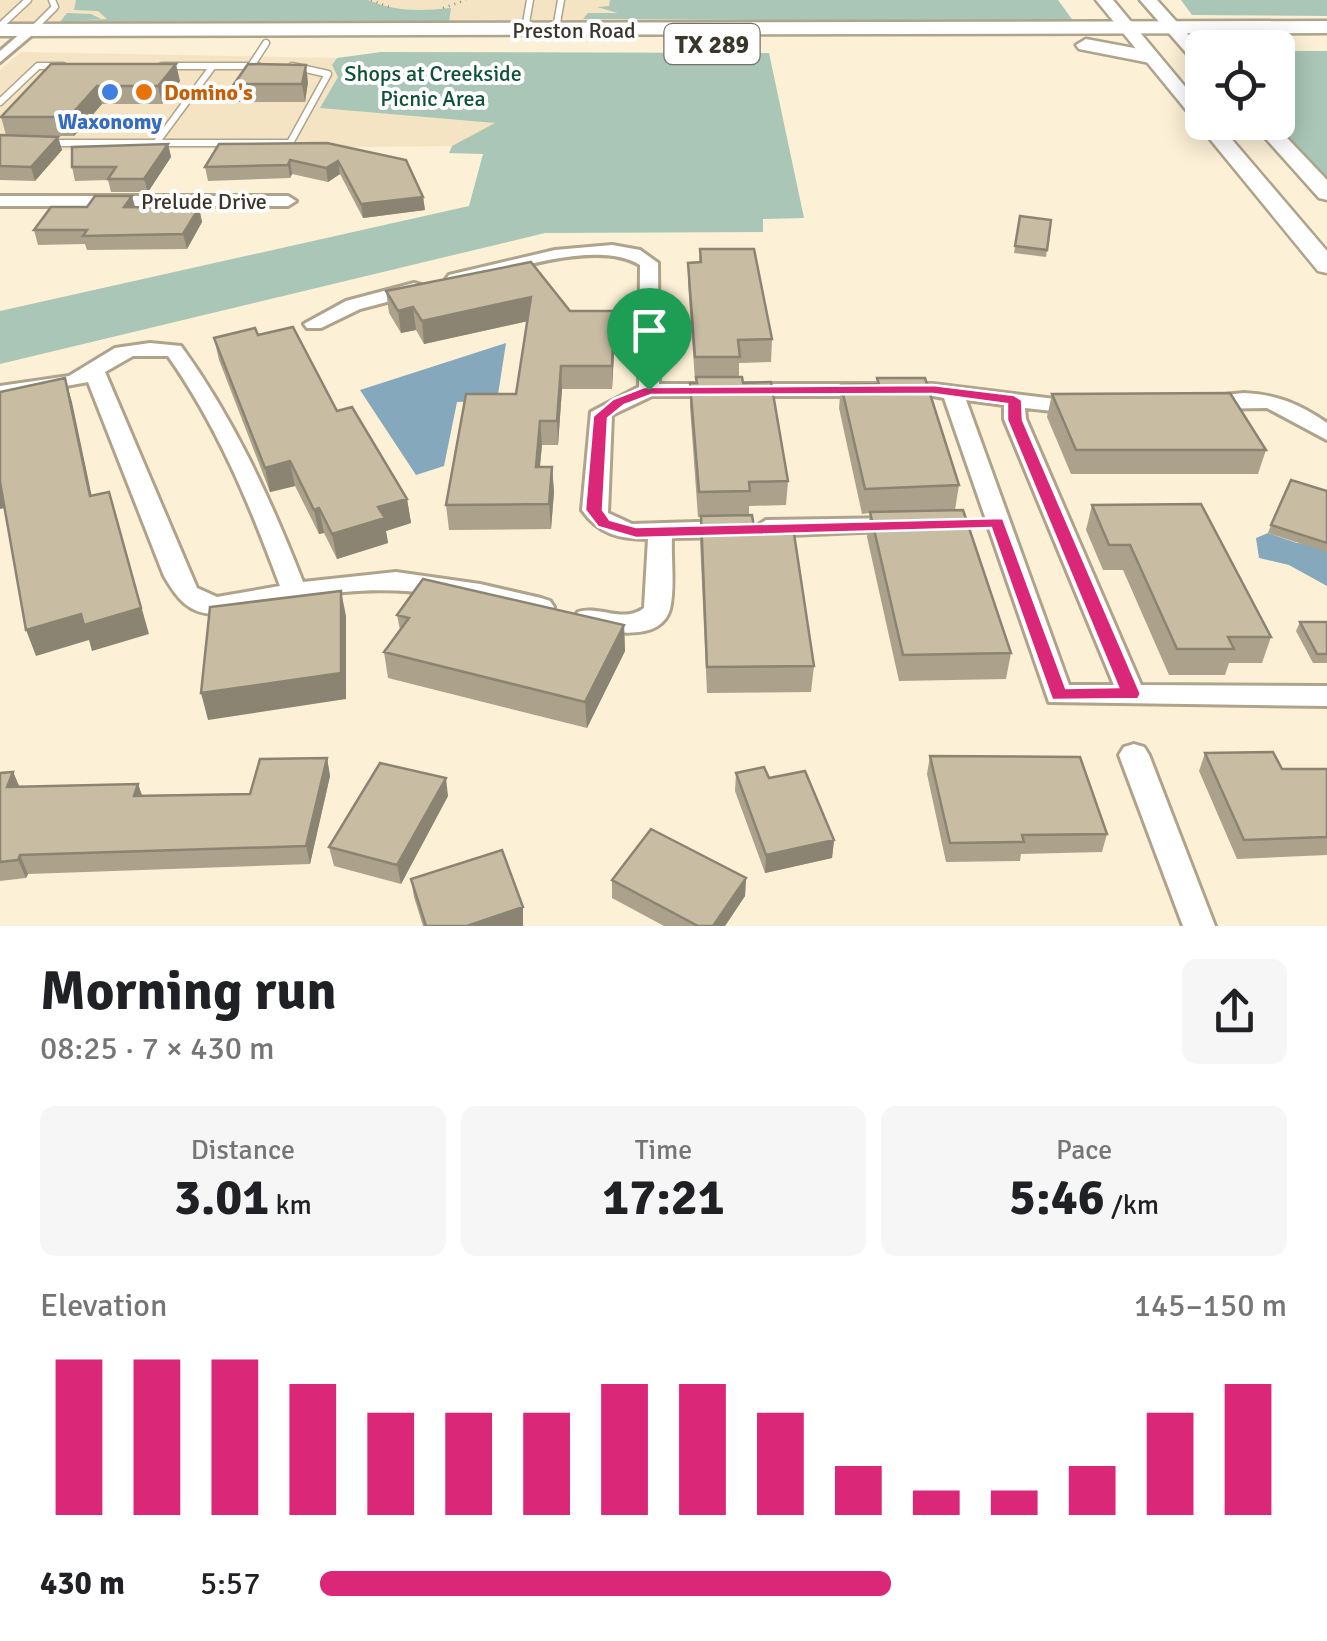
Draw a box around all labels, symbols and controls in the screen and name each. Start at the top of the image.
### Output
street label: Preston Road [512,17,636,44]
road number: TX 289 [664,24,760,64]
map controls [1185,30,1295,140]
button: locate [1185,30,1295,140]
park label: Shops at Creekside Picnic Area [344,60,522,112]
place label: Domino's [164,79,253,106]
marker: Waxonomy [99,81,121,103]
marker: Domino's [133,81,155,103]
place label: Waxonomy [58,108,162,135]
street label: Prelude Drive [141,188,267,215]
pin [607,288,692,391]
icon: arrive [622,303,677,358]
text: Morning run [40,957,337,1025]
button: share [1182,959,1287,1064]
text: 08:25 · 7 × 430 m [40,1029,275,1068]
text: Distance [191,1133,295,1167]
text: Time [635,1133,692,1167]
text: Pace [1056,1133,1112,1167]
text: 3.01 [174,1167,269,1229]
text: 17:21 [602,1167,725,1229]
text: 5:46 [1009,1167,1105,1229]
text: km [269,1188,312,1222]
text: /km [1105,1188,1159,1222]
text: Elevation [40,1286,167,1325]
text: 145–150 m [1134,1286,1287,1325]
text: 430 m [40,1564,125,1603]
text: 5:57 [200,1564,260,1603]

